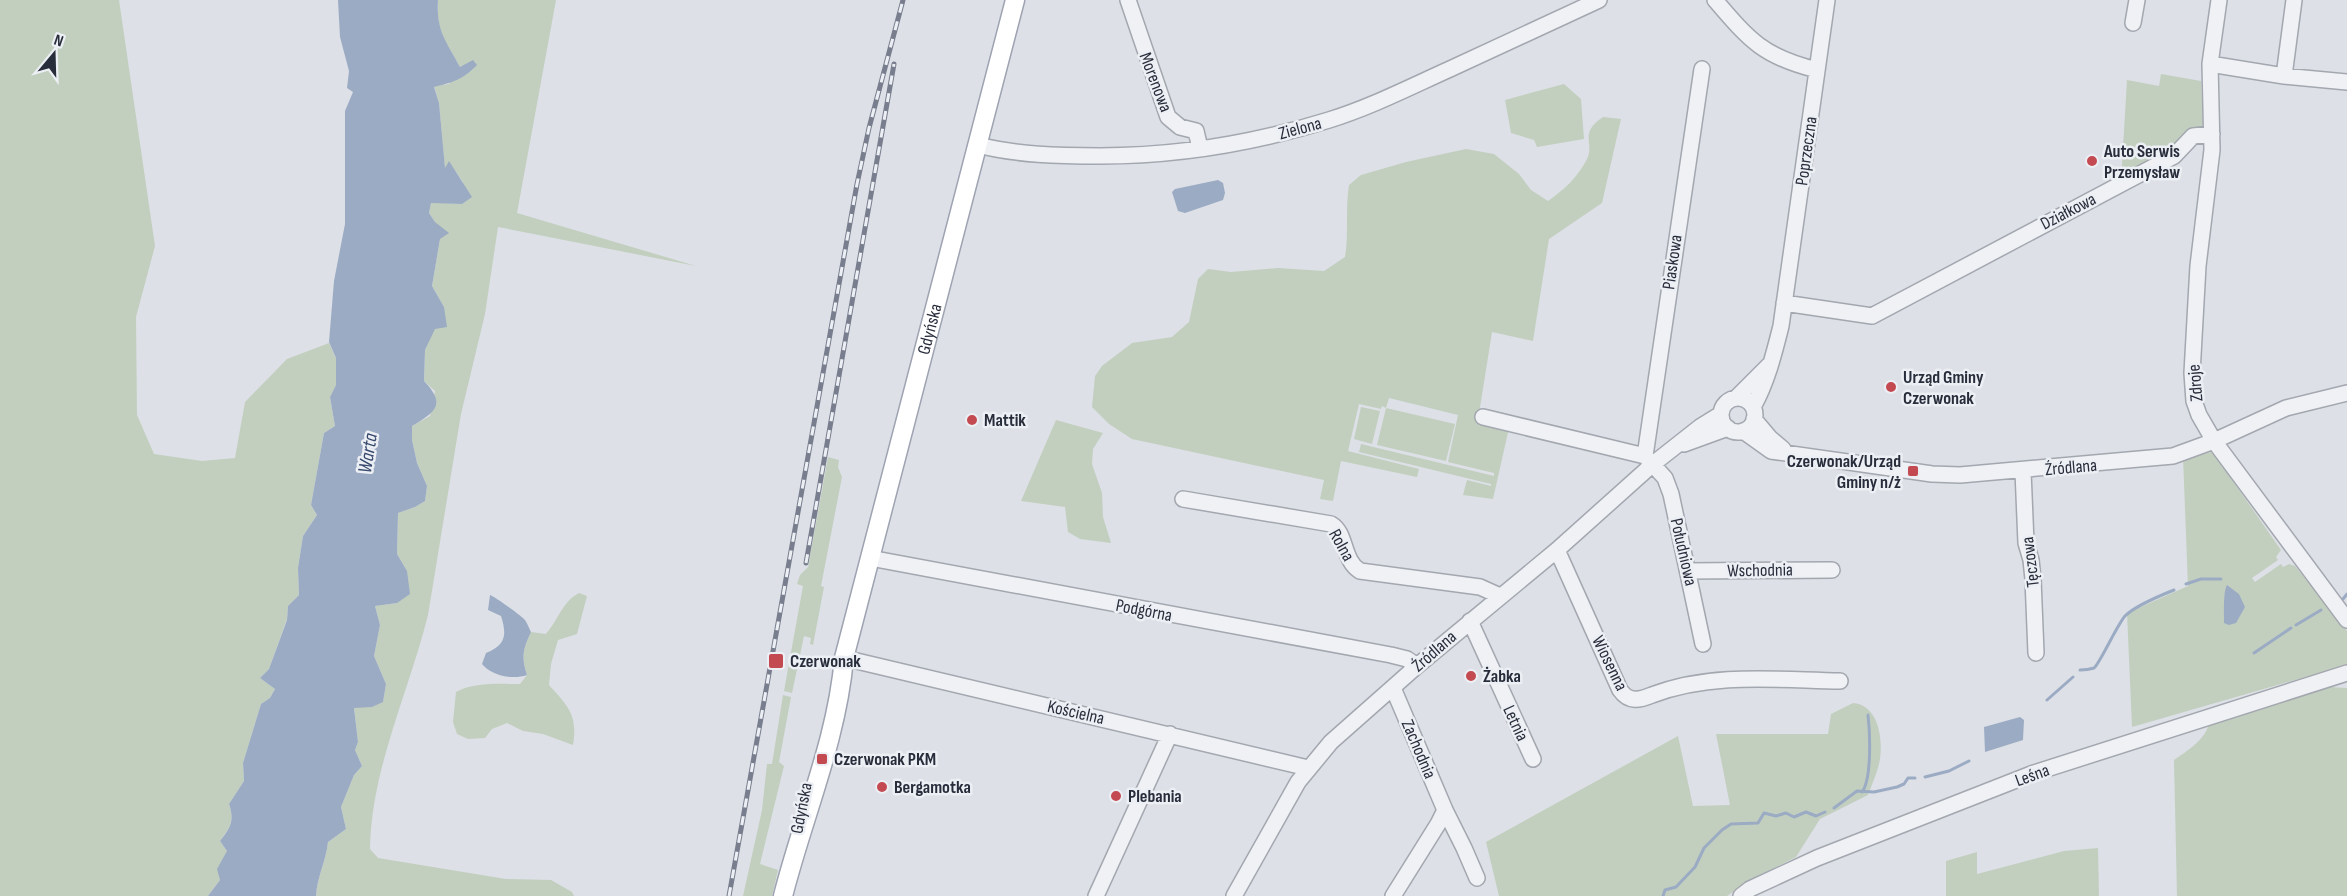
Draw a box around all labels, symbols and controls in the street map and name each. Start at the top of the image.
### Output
north arrow [24,24,84,84]
text: N [51,31,66,52]
street label: Morenowa [1135,49,1177,115]
street label: Zielona [1276,113,1324,144]
street label: Poprzeczna [1791,115,1822,187]
place label: Auto Serwis Przemysław [2103,141,2180,183]
marker: Auto Serwis Przemysław [2085,154,2099,168]
street label: Działkowa [2037,189,2100,234]
street label: Piaskowa [1658,233,1687,291]
street label: Gdyńska [913,302,947,357]
street label: Zdroje [2183,363,2208,403]
place label: Urząd Gminy Czerwonak [1903,367,1984,409]
marker: Urząd Gminy Czerwonak [1884,380,1898,394]
place label: Mattik [984,410,1026,431]
marker: Mattik [965,413,979,427]
water label: Warta [353,431,383,475]
place label: Czerwonak/Urząd Gminy n/ż [1787,451,1901,493]
street label: Źródlana [2044,455,2098,480]
marker: Czerwonak/Urząd Gminy n/ż [1906,464,1920,478]
street label: Południowa [1666,516,1701,588]
street label: Rolna [1324,525,1359,565]
street label: Tęczowa [2017,535,2044,588]
street label: Wschodnia [1727,559,1793,582]
street label: Podgórna [1114,595,1174,626]
street label: Źródlana [1408,626,1461,676]
street label: Wiosenna [1587,632,1632,694]
place label: Czerwonak [790,651,861,672]
marker: Czerwonak [767,652,785,670]
place label: Żabka [1483,666,1521,687]
marker: Żabka [1464,669,1478,683]
street label: Kościelna [1045,696,1106,729]
street label: Letnia [1498,702,1533,745]
street label: Zachodnia [1397,717,1440,782]
place label: Czerwonak PKM [834,749,936,770]
marker: Czerwonak PKM [815,752,829,766]
street label: Leśna [2012,760,2052,791]
place label: Bergamotka [894,777,971,798]
marker: Bergamotka [875,780,889,794]
street label: Gdyńska [786,781,817,835]
place label: Plebania [1128,786,1182,807]
marker: Plebania [1109,789,1123,803]

